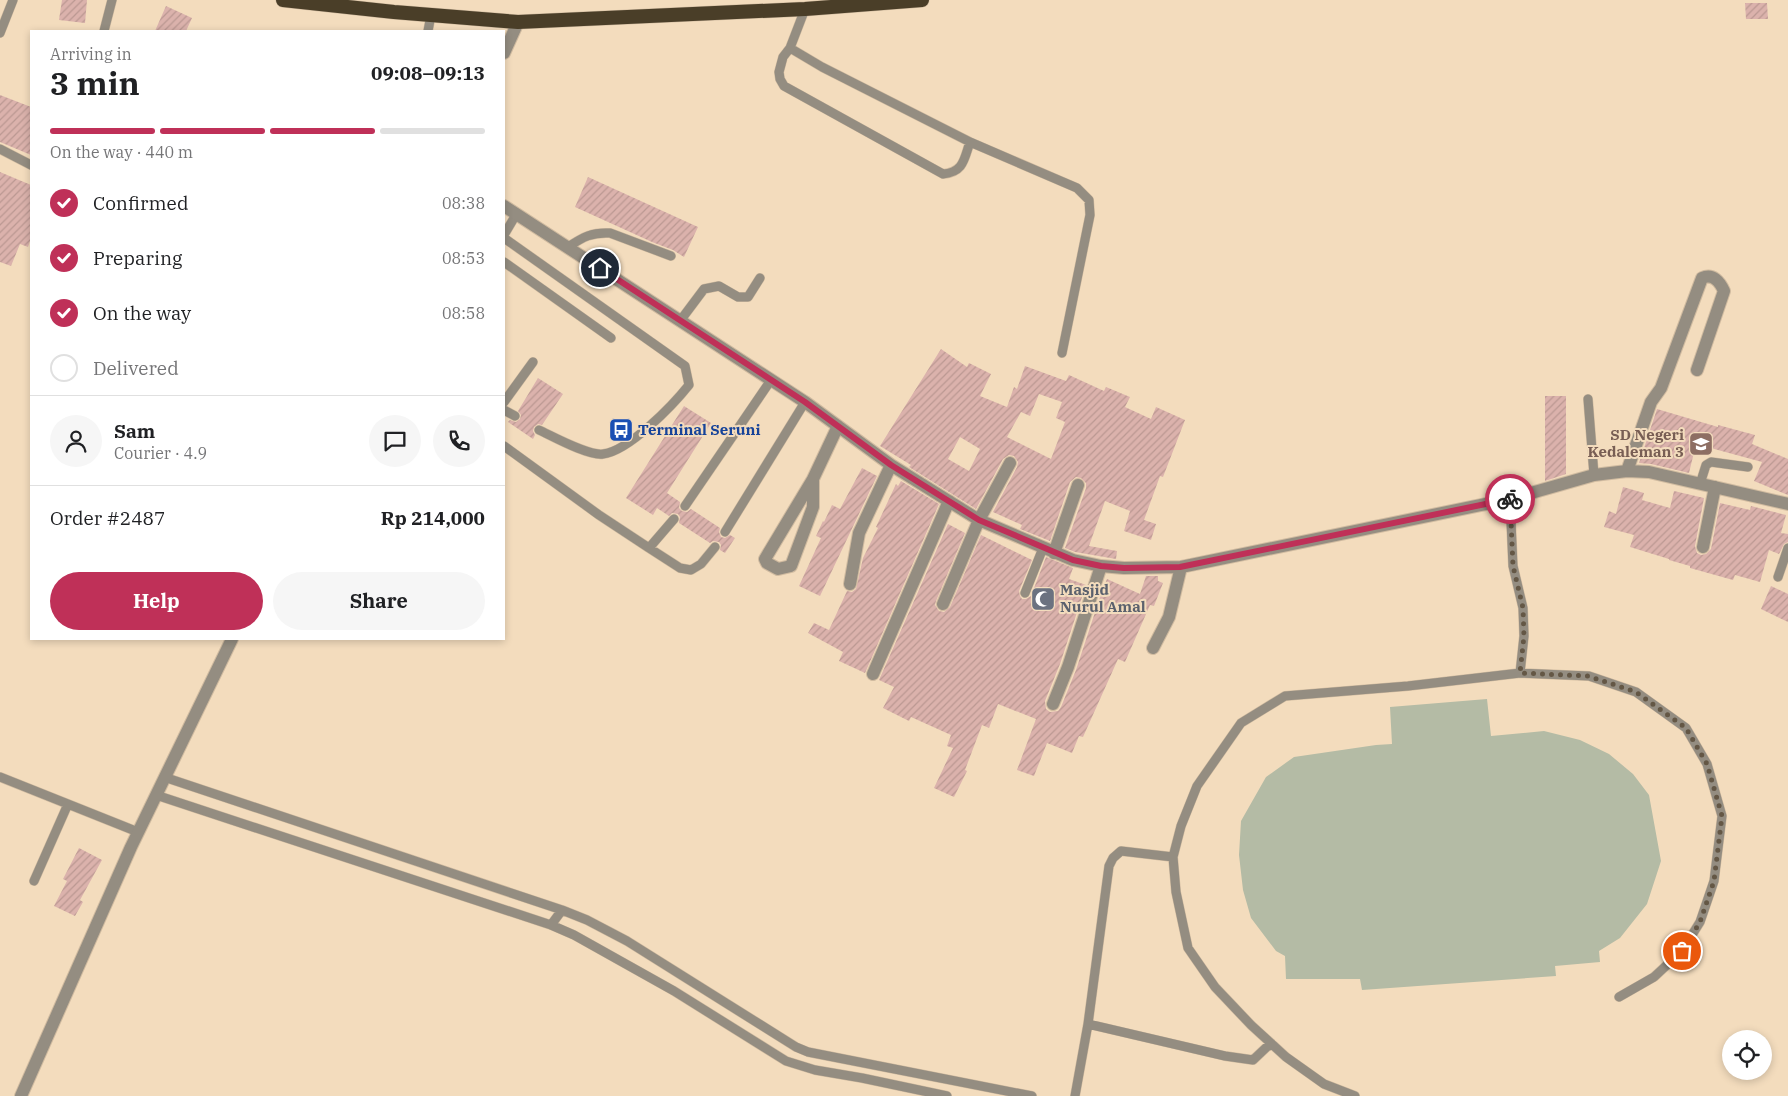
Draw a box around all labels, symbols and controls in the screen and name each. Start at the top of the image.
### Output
text: Arriving in [50,44,132,64]
text: 09:08–09:13 [371,61,485,85]
text: 3 min [50,62,140,104]
text: On the way · 440 m [50,142,193,162]
icon: check [50,189,78,217]
text: Confirmed [93,191,188,215]
text: 08:38 [442,193,485,213]
icon: check [50,244,78,272]
text: Preparing [93,246,182,270]
pin [579,247,621,289]
text: 08:53 [442,248,485,268]
icon: home [586,254,614,282]
icon: check [50,299,78,327]
text: On the way [93,301,191,325]
text: 08:58 [442,303,485,323]
text: Delivered [93,356,179,380]
button: person [50,415,102,467]
button: chat [369,415,421,467]
button: phone [433,415,485,467]
bus stop icon: Terminal Seruni [608,417,634,443]
text: Sam [114,419,155,443]
place label: Terminal Seruni [638,420,760,439]
place label: SD Negeri Kedaleman 3 [1587,425,1684,461]
school or university icon: SD Negeri Kedaleman 3 [1688,431,1714,457]
text: Courier · 4.9 [114,443,207,463]
courier [1485,474,1535,524]
icon: bike [1496,485,1524,513]
text: Order #2487 [50,506,165,530]
text: Rp 214,000 [381,506,485,530]
button: Help [50,572,263,630]
button: Share [273,572,485,630]
place label: Masjid Nurul Amal [1060,580,1146,616]
mosque icon: Masjid Nurul Amal [1030,586,1056,612]
pin [1661,930,1703,972]
icon: bag [1668,937,1696,965]
map controls [1722,1030,1772,1080]
button: locate [1722,1030,1772,1080]

